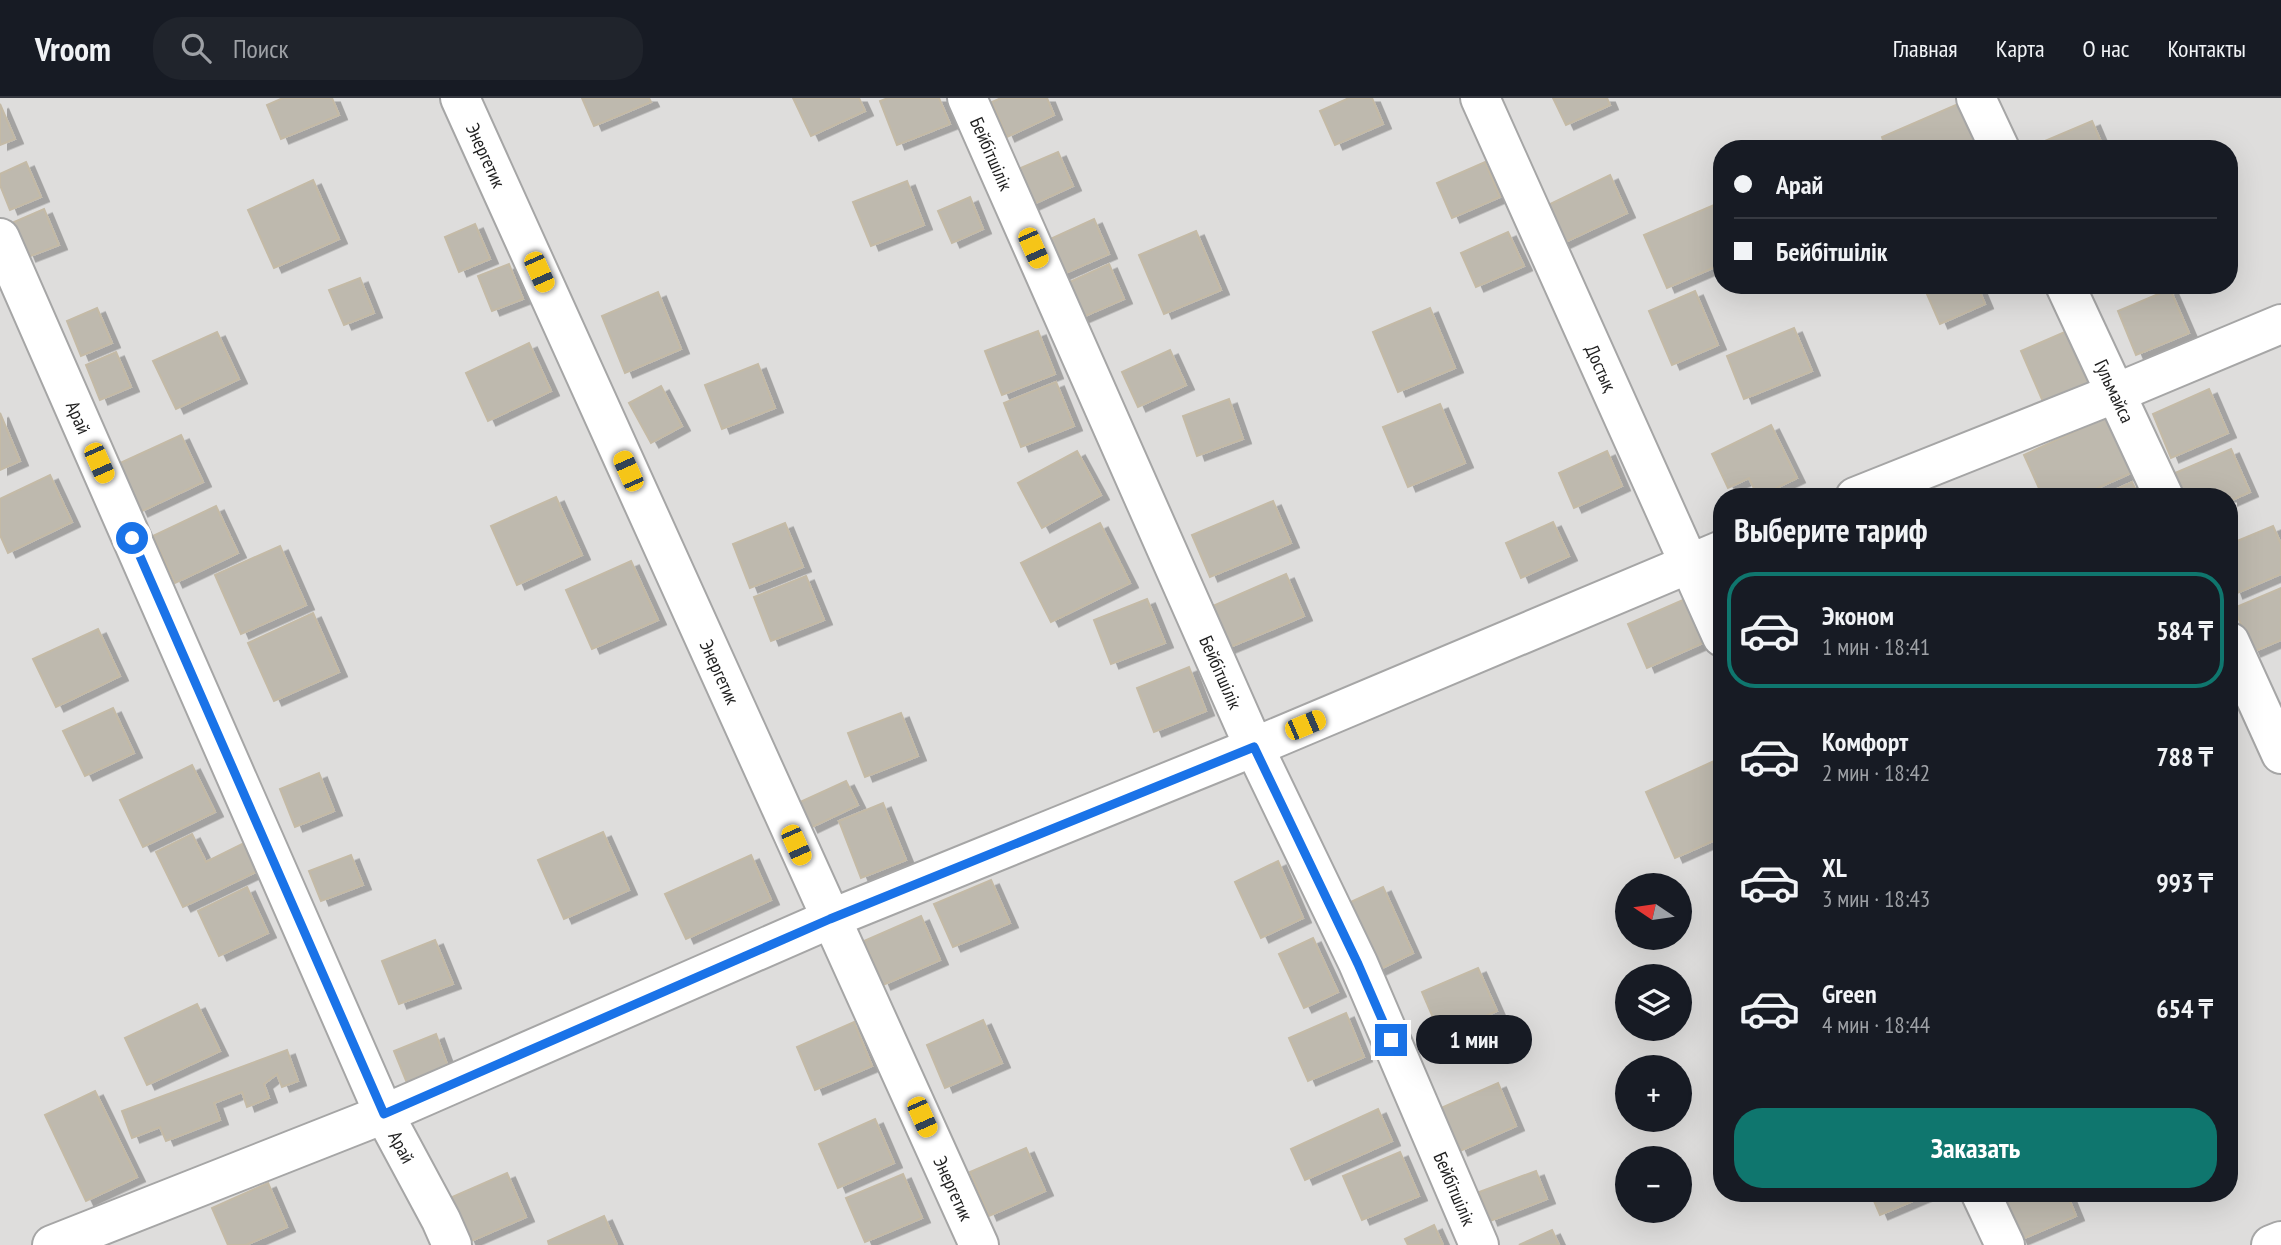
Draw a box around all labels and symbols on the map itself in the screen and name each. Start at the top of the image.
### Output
street label: Бейбітшілік [965,113,1019,195]
street label: Энергетик [461,119,511,192]
car [1015,225,1052,271]
car [521,249,558,295]
street label: Достық [1580,341,1622,395]
street label: Гульмайса [2089,356,2140,427]
street label: Арай [61,397,96,438]
car [81,440,118,486]
car [610,448,647,494]
route start [116,522,148,554]
street label: Бейбітшілік [1194,632,1248,713]
street label: Энергетик [695,636,745,709]
car [1282,707,1329,743]
car [778,822,815,868]
north arrow [1615,873,1692,950]
callout: 1 мин [1416,1016,1531,1065]
route end [1375,1024,1407,1056]
car [904,1094,941,1140]
street label: Арай [383,1127,420,1167]
street label: Бейбітшілік [1429,1148,1481,1230]
street label: Энергетик [928,1153,979,1225]

